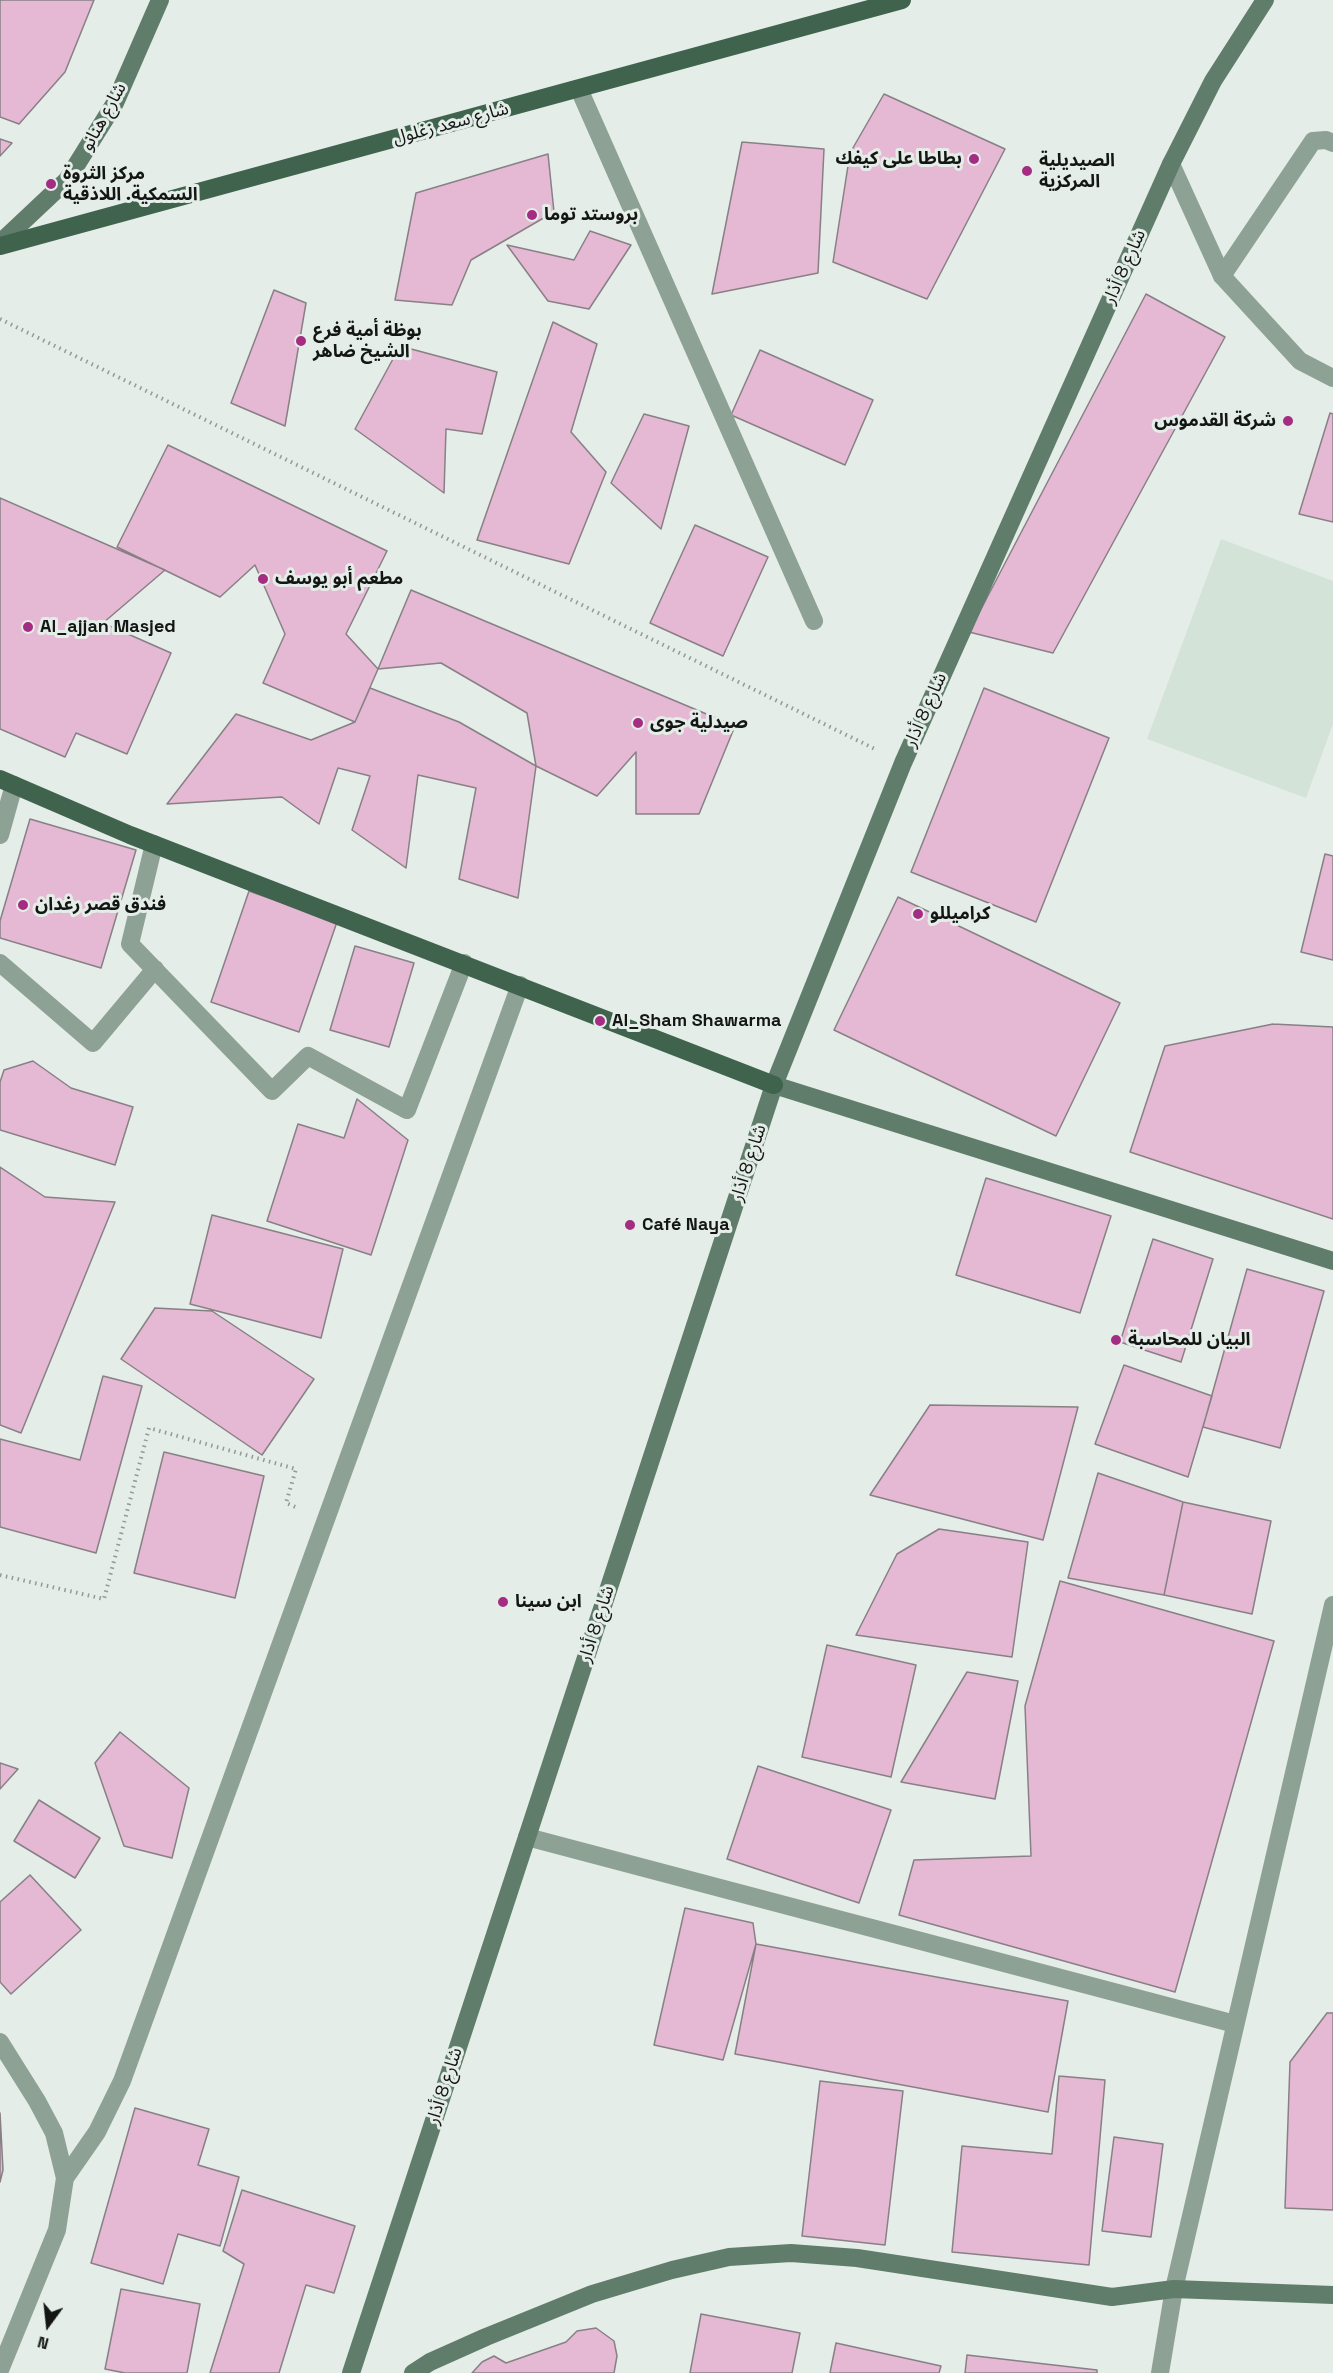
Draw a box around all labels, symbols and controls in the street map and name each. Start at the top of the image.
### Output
street label: شارع هنانو [76,79,132,155]
street label: شارع سعد زغلول [391,98,511,150]
place label: بطاطا على كيفك [836,148,962,170]
place label: الصيديلية المركزية [1039,150,1115,192]
marker: بطاطا على كيفك [967,152,981,166]
place label: مركز الثروة السمكية. اللاذقية [63,163,198,206]
marker: الصيديلية المركزية [1020,164,1034,178]
marker: مركز الثروة السمكية. اللاذقية [44,177,58,191]
place label: بروستد توما [544,204,638,226]
marker: بروستد توما [525,208,539,222]
street label: شارع 8 أذار [1099,226,1151,308]
place label: بوظة أمية فرع الشيخ ضاهر [313,320,422,362]
marker: بوظة أمية فرع الشيخ ضاهر [294,334,308,348]
place label: شركة القدموس [1154,410,1276,432]
marker: شركة القدموس [1281,414,1295,428]
place label: مطعم أبو يوسف [275,568,403,590]
marker: مطعم أبو يوسف [256,572,270,586]
place label: Al_ajjan Masjed [40,616,176,638]
marker: Al_ajjan Masjed [21,620,35,634]
street label: شارع 8 أذار [900,669,952,751]
place label: صيدلية جوى [650,712,748,734]
marker: صيدلية جوى [631,716,645,730]
place label: فندق قصر رغدان [35,894,166,916]
marker: فندق قصر رغدان [16,898,30,912]
place label: كراميللو [930,903,990,925]
marker: كراميللو [911,907,925,921]
place label: Al_Sham Shawarma [612,1010,781,1032]
marker: Al_Sham Shawarma [593,1014,607,1028]
street label: شارع 8 أذار [726,1122,772,1204]
place label: Café Naya [642,1214,730,1236]
marker: Café Naya [623,1218,637,1232]
place label: البيان للمحاسبة [1128,1329,1250,1351]
marker: البيان للمحاسبة [1109,1333,1123,1347]
street label: شارع 8 أذار [574,1583,620,1665]
place label: ابن سينا [515,1591,582,1613]
marker: ابن سينا [496,1595,510,1609]
street label: شارع 8 أذار [422,2045,468,2127]
north arrow [18,2295,78,2355]
text: N [35,2331,51,2354]

